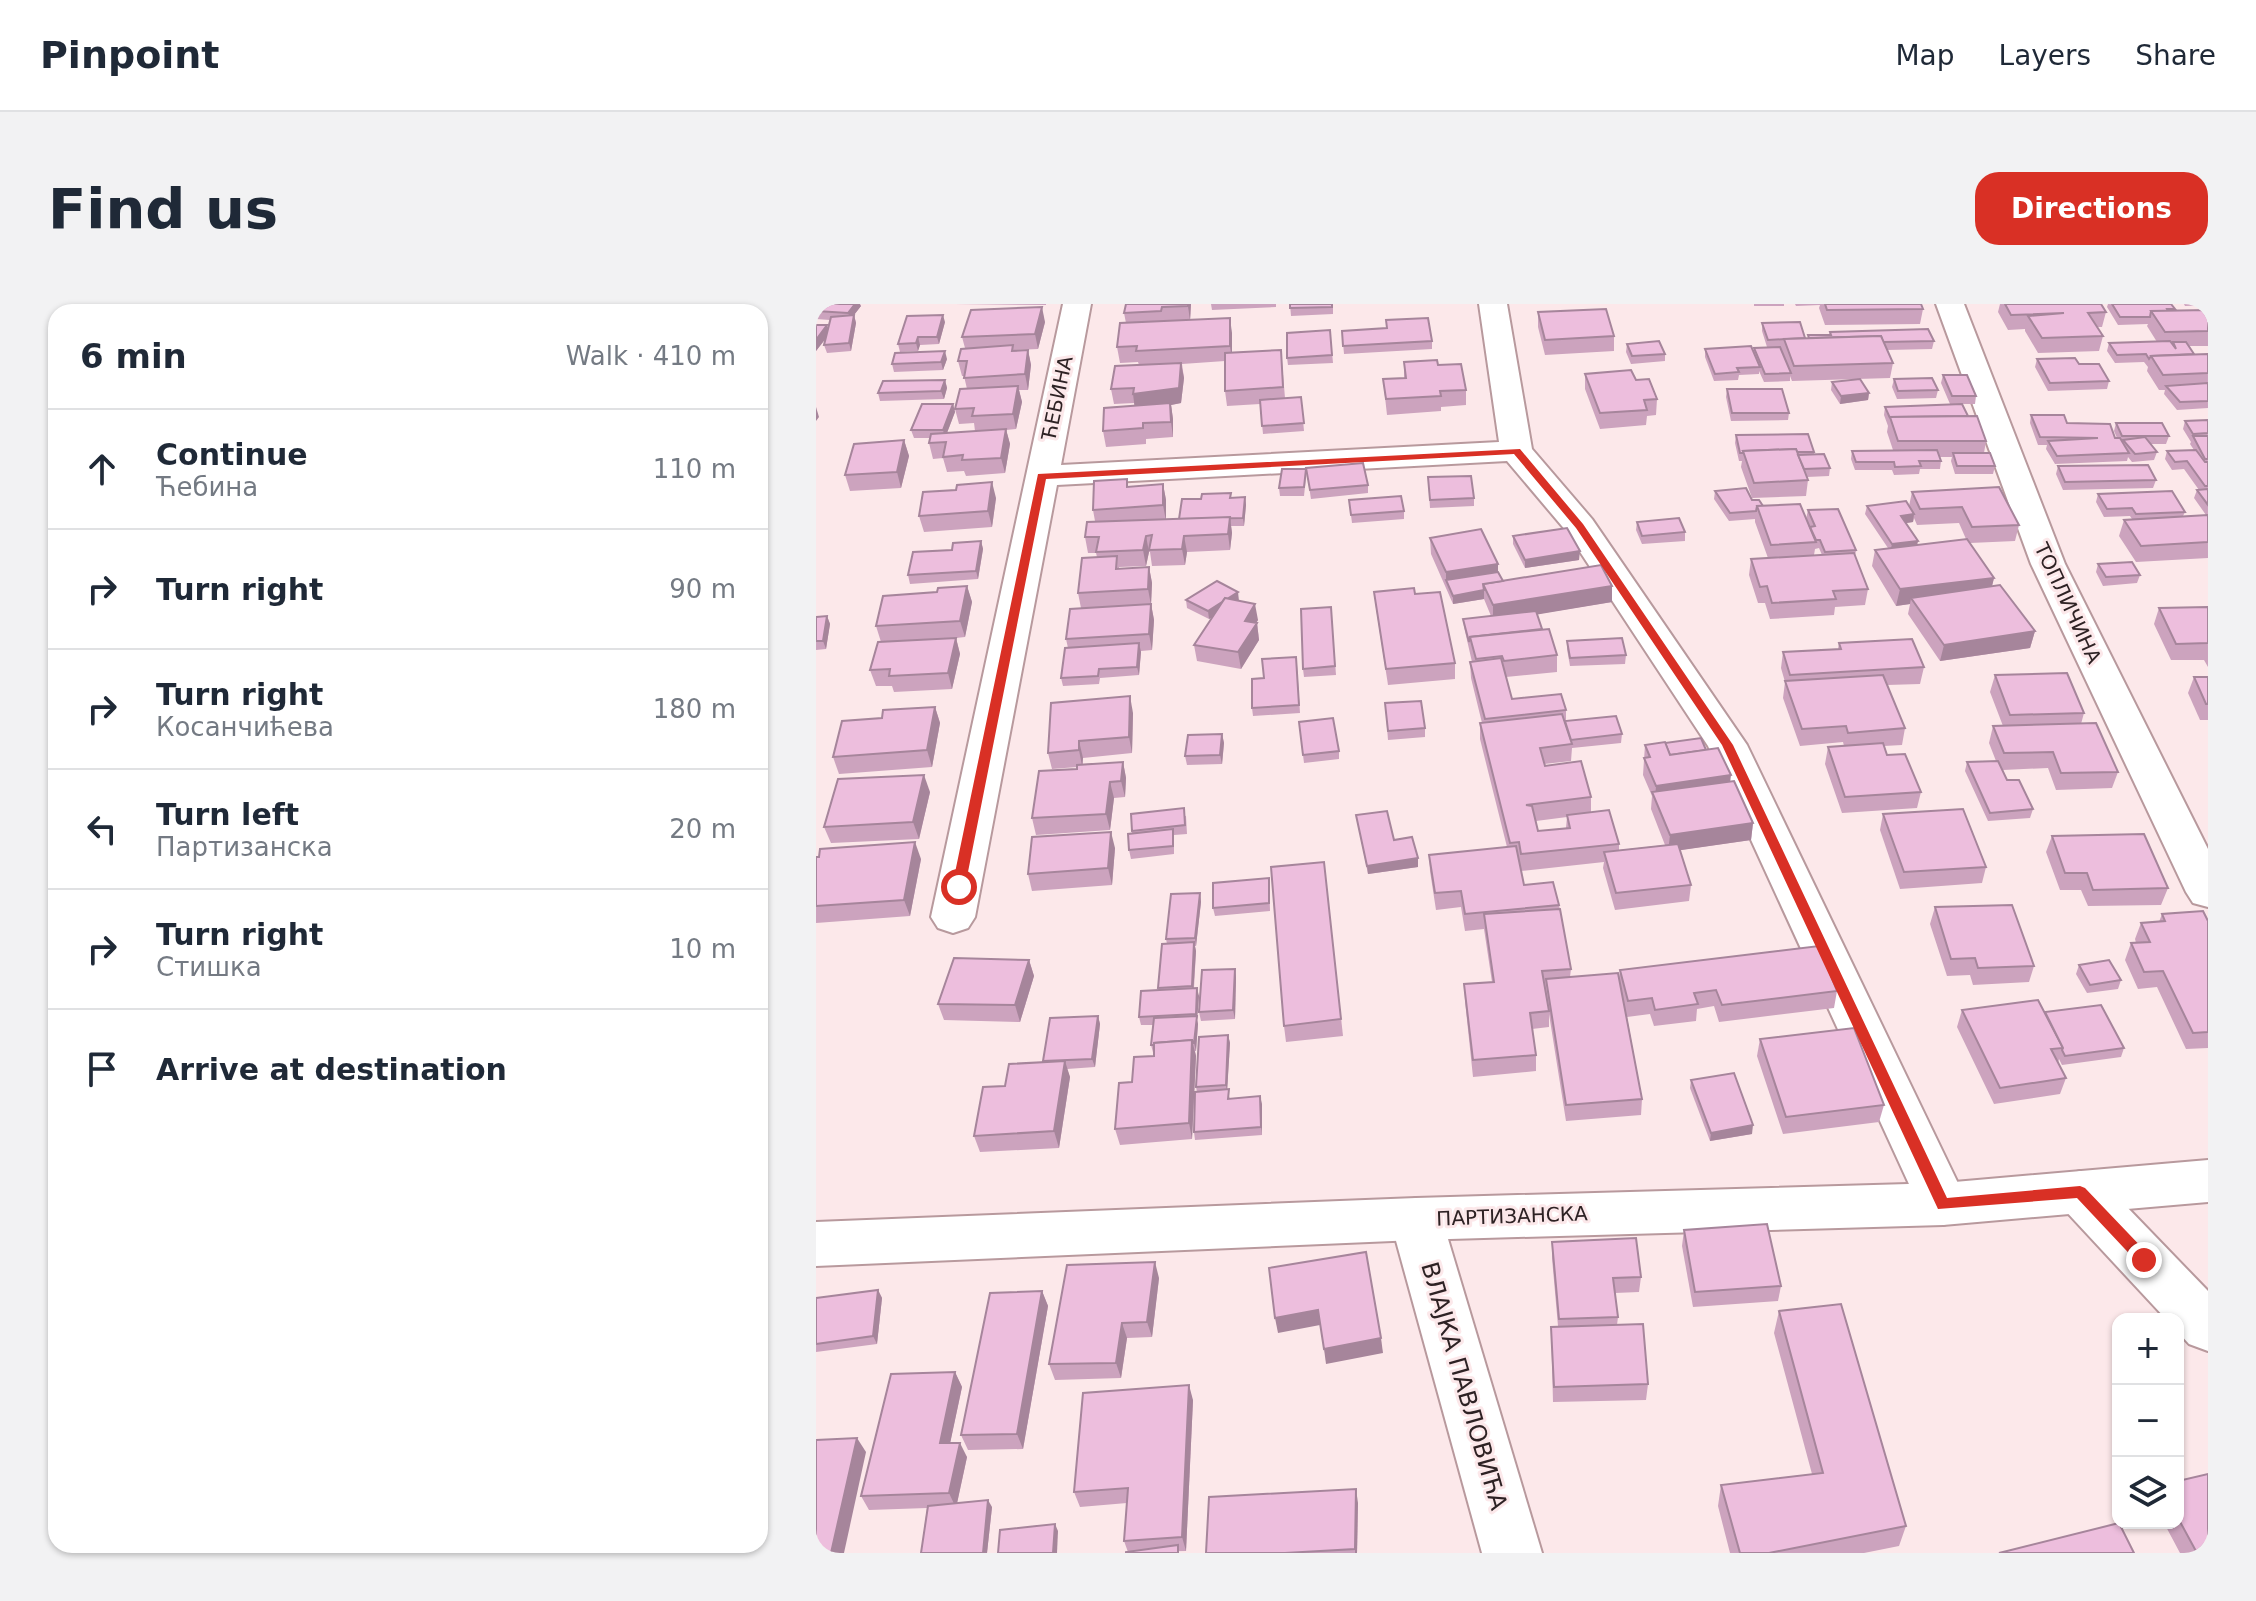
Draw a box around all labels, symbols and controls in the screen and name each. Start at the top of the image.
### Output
text: Pinpoint [40,33,219,77]
text: Map [1895,39,1955,72]
text: Layers [1999,39,2091,72]
text: Share [2135,39,2216,72]
button: Directions [1975,172,2208,245]
text: Find us [48,176,278,241]
text: 6 min [80,336,187,376]
text: Walk · 410 m [566,341,736,371]
street label: ЋЕБИНА [1036,353,1078,443]
text: Continue [156,437,308,472]
icon: ahead [80,447,124,491]
text: 110 m [653,454,736,484]
text: Ћебина [156,472,258,502]
street label: ТОПЛИЧИНА [2029,538,2107,667]
icon: right [80,567,124,611]
text: Turn right [156,572,323,607]
text: 90 m [669,574,736,604]
text: Turn right [156,677,323,712]
icon: right [80,687,124,731]
text: 180 m [653,694,736,724]
text: Косанчићева [156,712,334,742]
text: Turn left [156,797,299,832]
icon: left [80,807,124,851]
text: 20 m [669,814,736,844]
text: Партизанска [156,832,333,862]
route start [941,869,977,905]
text: Turn right [156,917,323,952]
icon: right [80,927,124,971]
text: 10 m [669,934,736,964]
text: Стишка [156,952,262,982]
icon: arrive [80,1047,124,1091]
text: Arrive at destination [156,1052,507,1087]
street label: ПАРТИЗАНСКА [1436,1201,1588,1231]
route end [2126,1242,2162,1278]
street label: ВЛАЈКА ПАВЛОВИЋА [1415,1259,1513,1514]
map controls [2112,1313,2184,1529]
button: + [2112,1313,2184,1385]
button: − [2112,1385,2184,1457]
button: layers [2112,1457,2184,1529]

